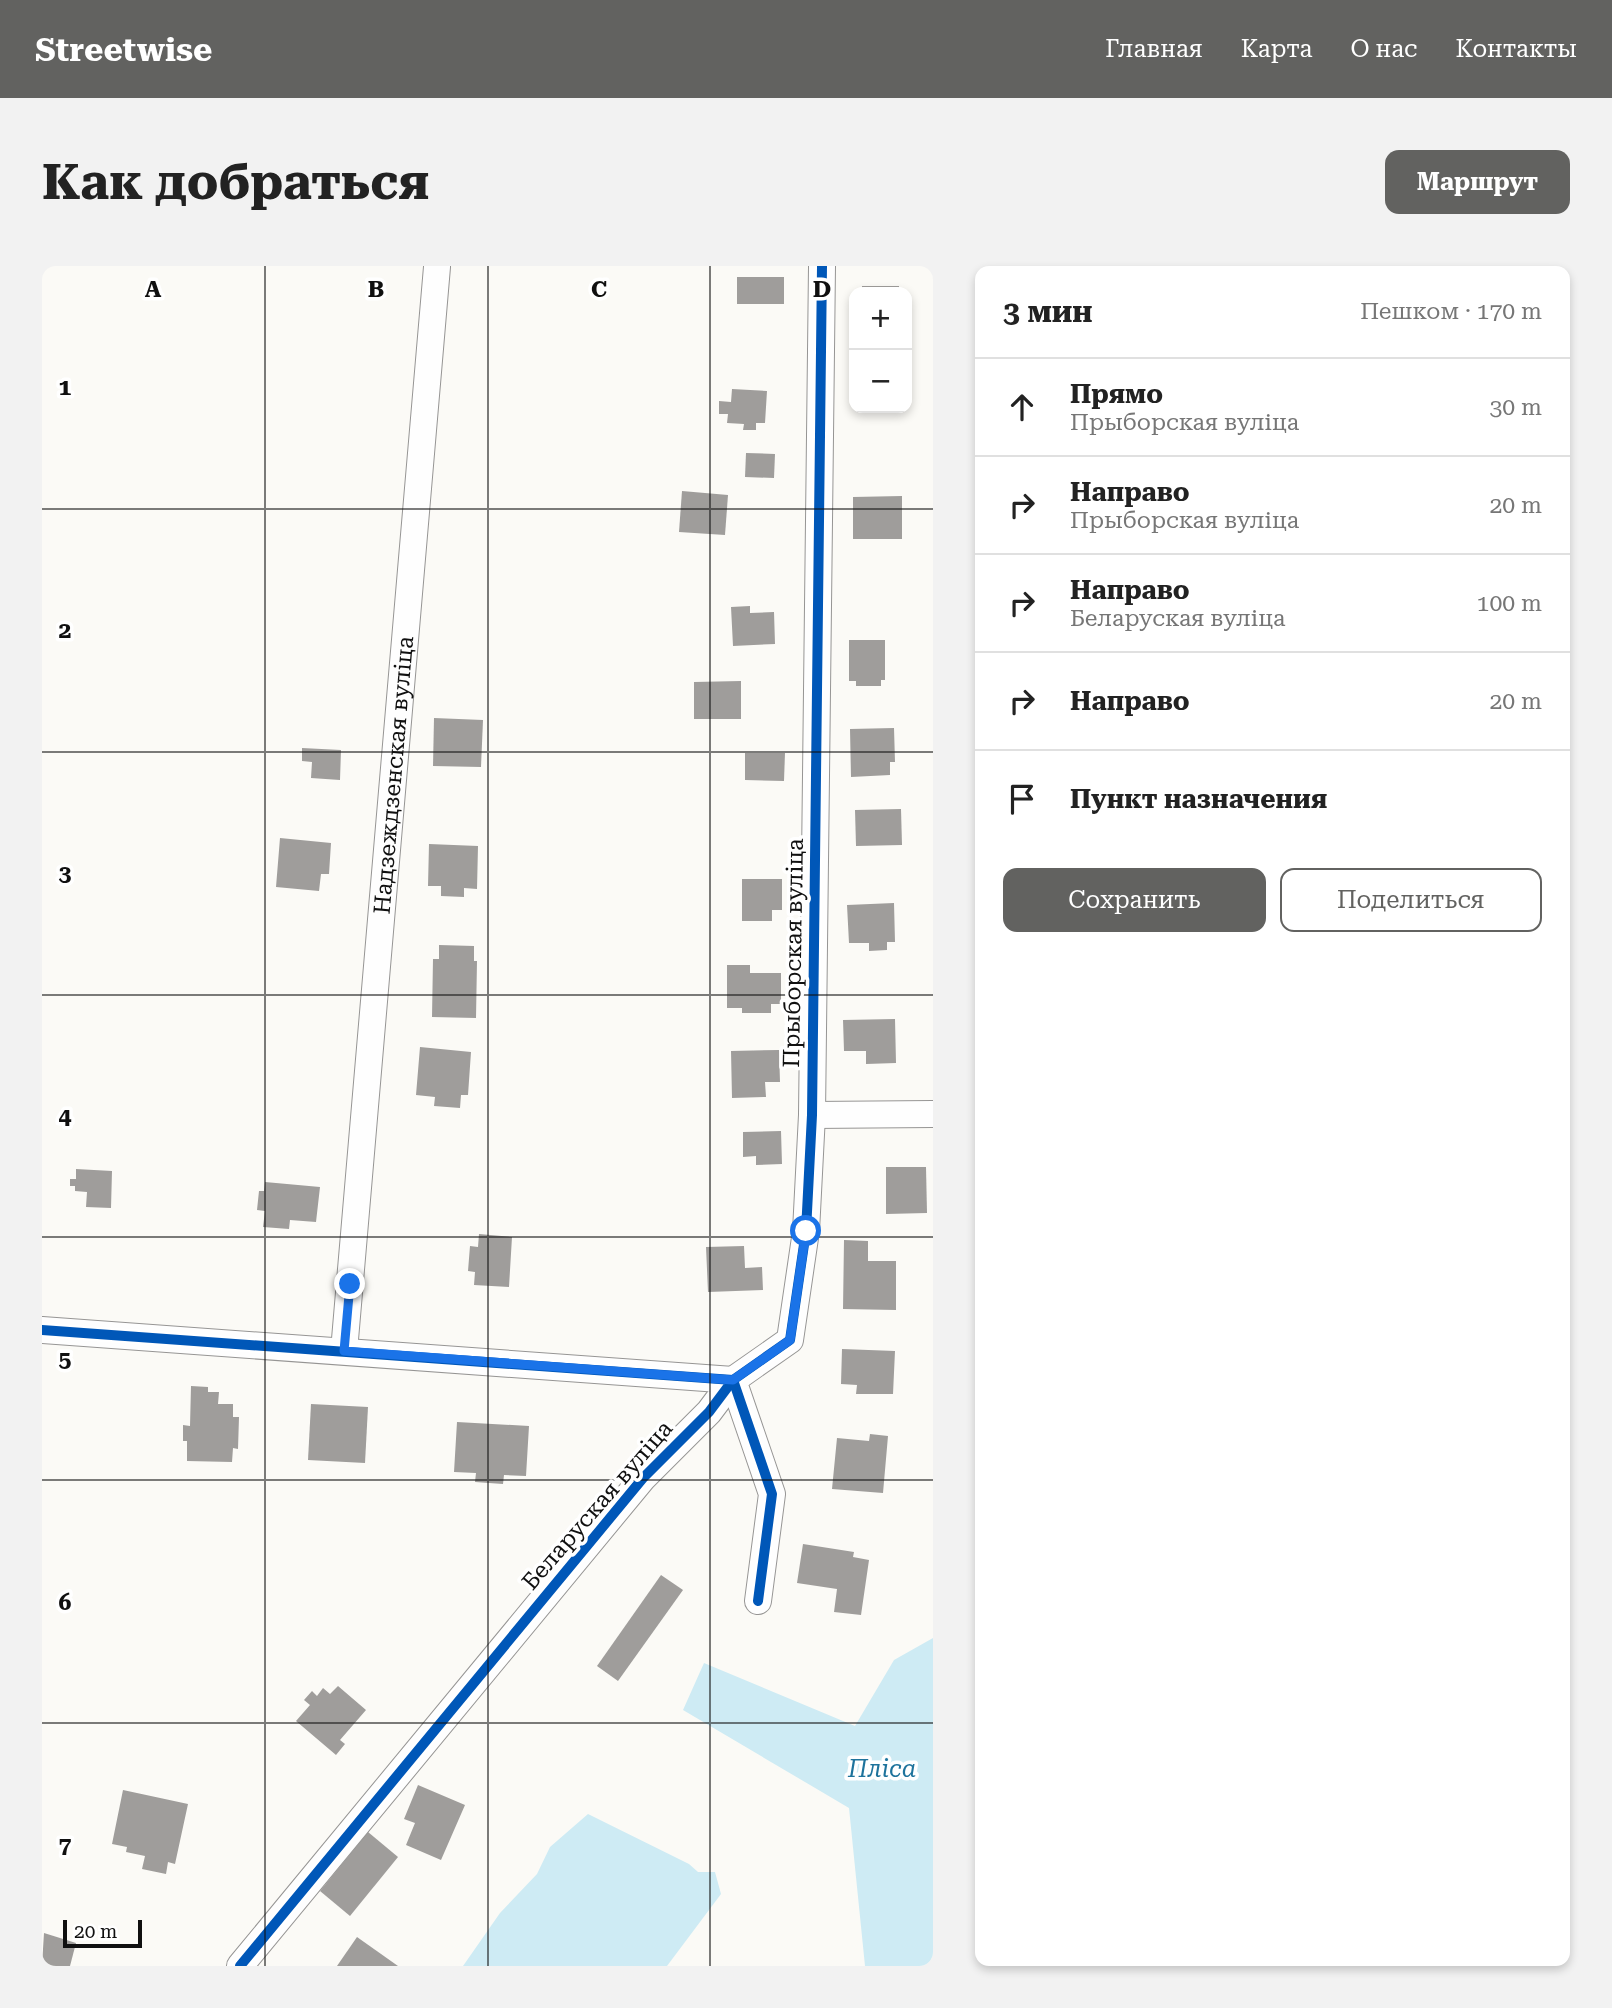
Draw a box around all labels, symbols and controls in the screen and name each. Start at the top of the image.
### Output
text: Streetwise [35,30,212,69]
text: Главная [1105,35,1203,63]
text: Карта [1241,35,1312,63]
text: О нас [1350,35,1417,63]
text: Контакты [1455,35,1577,63]
button: Маршрут [1385,150,1570,214]
text: Как добраться [42,154,429,211]
text: A [145,276,162,303]
text: B [368,276,384,303]
text: C [591,276,607,303]
text: D [813,276,831,303]
map controls [849,287,912,413]
button: + [849,287,912,350]
text: 3 мин [1003,294,1093,329]
text: Пешком · 170 m [1360,298,1542,325]
button: − [849,350,912,413]
text: 1 [59,374,72,401]
text: Прямо [1070,379,1163,409]
icon: ahead [1003,388,1041,426]
text: 30 m [1489,394,1542,421]
text: Прыборская вуліца [1070,409,1299,436]
text: Направо [1070,477,1190,507]
icon: right [1003,486,1041,524]
text: 20 m [1489,492,1542,519]
text: Прыборская вуліца [1070,507,1299,534]
text: Направо [1070,575,1190,605]
icon: right [1003,584,1041,622]
text: 100 m [1477,590,1542,617]
text: Беларуская вуліца [1070,605,1285,632]
text: 2 [59,617,71,644]
street label: Надзеждзенская вуліца [369,635,419,915]
icon: right [1003,682,1041,720]
text: Направо [1070,686,1190,716]
text: 20 m [1489,688,1542,715]
icon: arrive [1003,780,1041,818]
text: Пункт назначения [1070,784,1327,814]
street label: Прыборская вуліца [778,838,809,1068]
text: 3 [59,860,72,887]
button: Сохранить [1003,868,1266,932]
button: Поделиться [1280,868,1542,932]
text: 4 [59,1103,72,1130]
route start [790,1215,821,1246]
route end [334,1268,365,1299]
text: 5 [59,1346,72,1373]
street label: Беларуская вуліца [517,1415,679,1595]
text: 6 [59,1589,72,1616]
water label: Пліса [847,1755,916,1783]
text: 7 [59,1832,72,1859]
scale bar [63,1917,142,1949]
text: 20 m [74,1920,117,1943]

